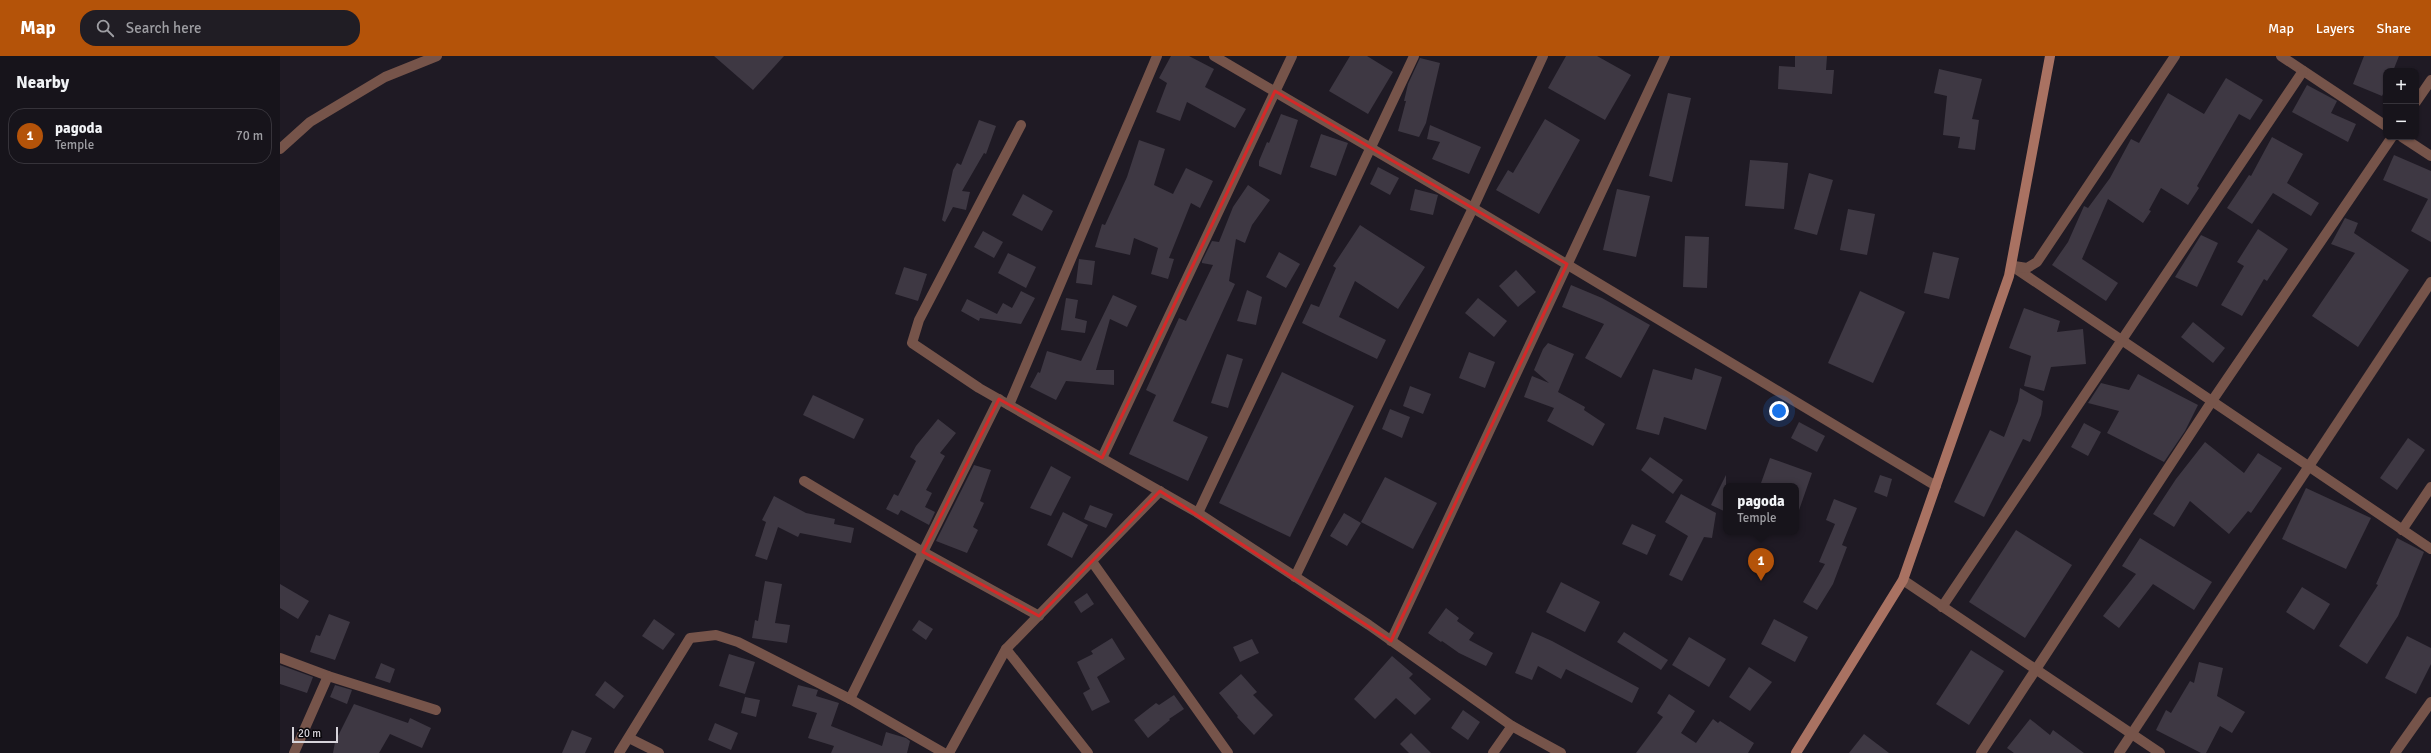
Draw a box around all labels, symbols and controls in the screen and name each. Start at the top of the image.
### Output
search box [80,10,360,46]
text: Map [20,16,56,40]
icon: search [94,17,116,39]
text: Search here [126,19,201,37]
text: Map [2268,20,2294,37]
text: Layers [2316,20,2355,37]
text: Share [2377,20,2411,37]
map controls [2383,68,2419,140]
button: + [2383,68,2419,104]
text: Nearby [16,72,69,93]
button: − [2383,104,2419,140]
text: pagoda [55,119,102,137]
text: 1 [26,128,34,144]
text: 70 m [236,128,263,144]
text: Temple [55,137,94,153]
your location [1769,401,1789,421]
popup [1723,483,1799,535]
text: pagoda [1737,492,1785,510]
text: Temple [1737,510,1777,526]
pin: 1 [1748,548,1774,581]
scale bar [292,725,338,744]
text: 20 m [298,727,321,740]

